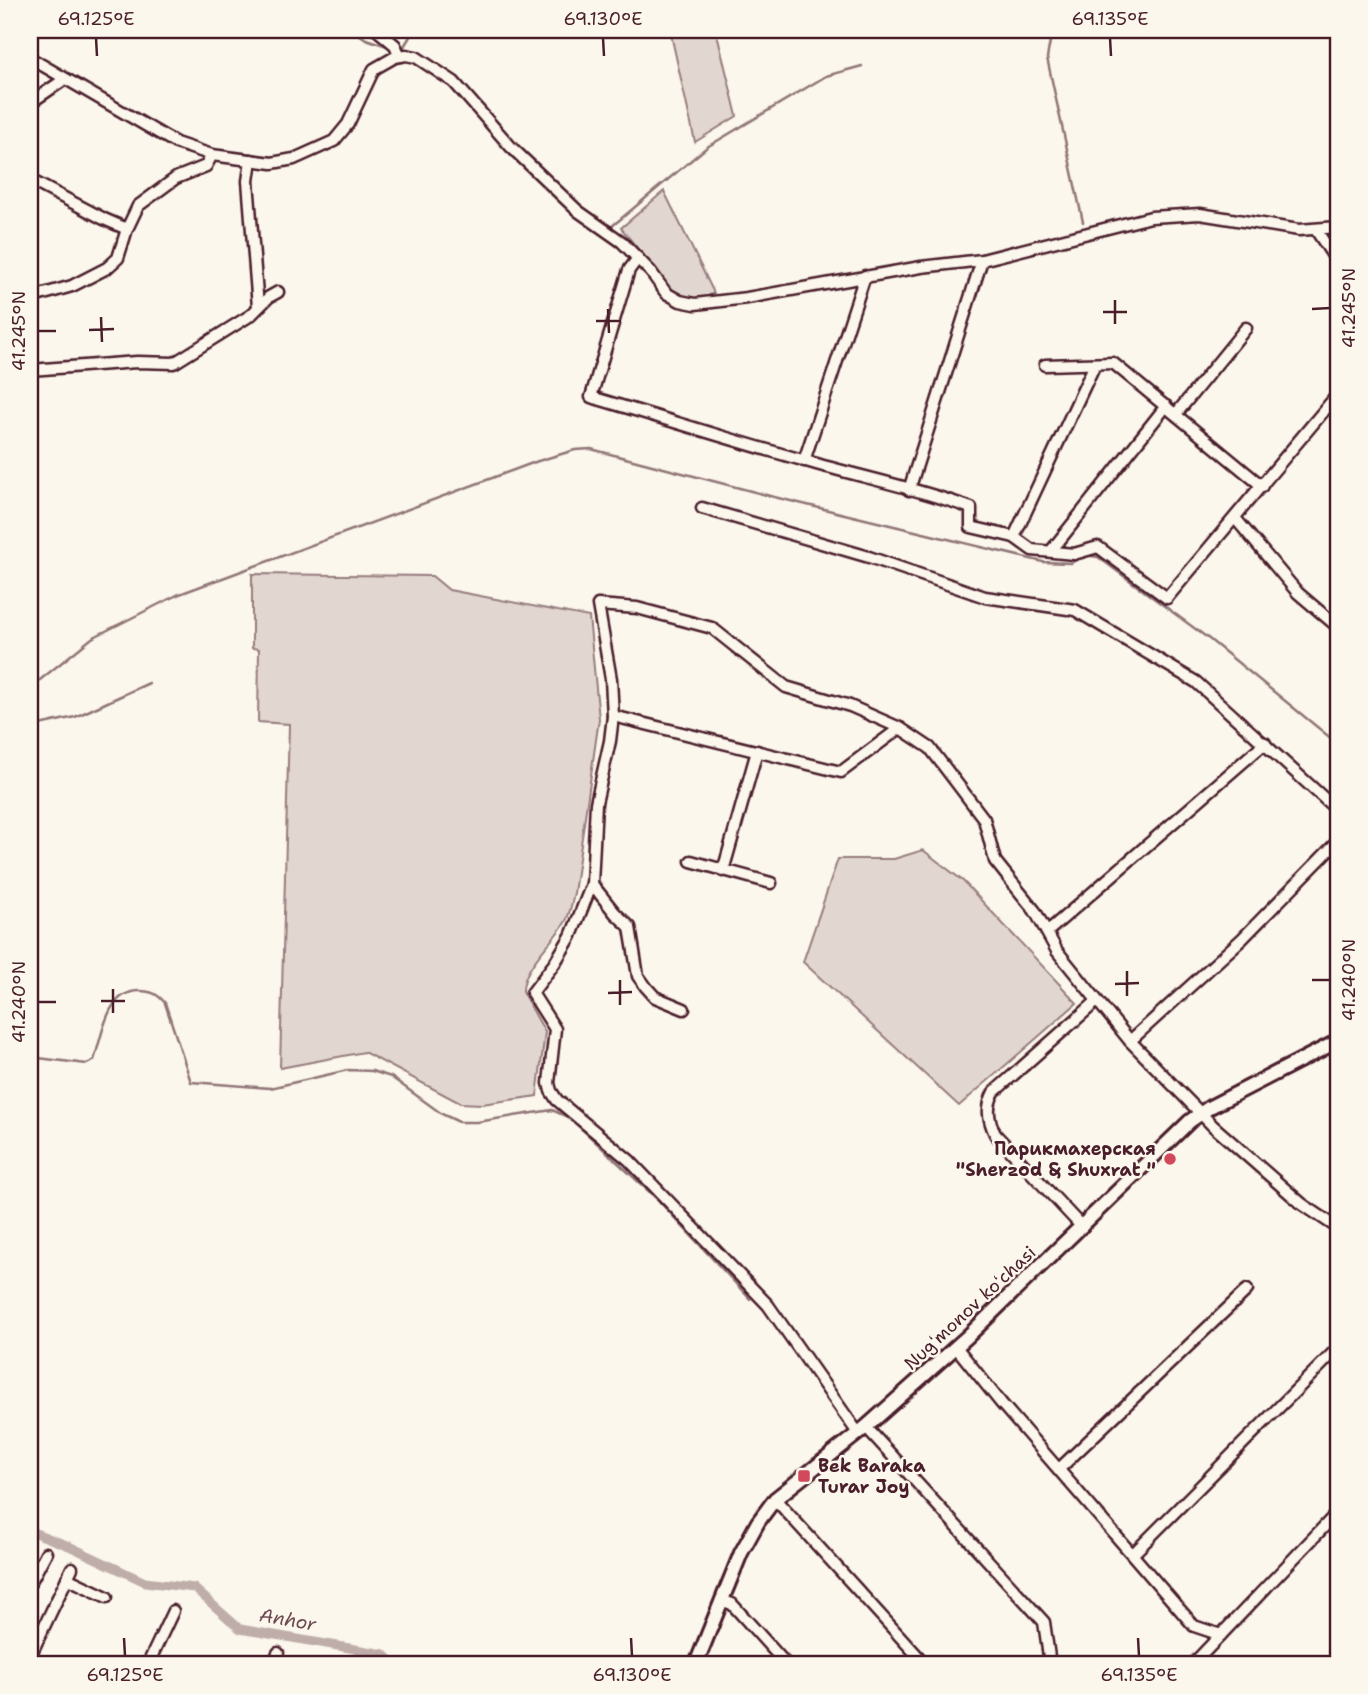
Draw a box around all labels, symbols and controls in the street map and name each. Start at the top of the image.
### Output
text: 69.125°E [57,7,135,31]
text: 69.130°E [564,7,642,31]
text: 69.135°E [1071,7,1149,31]
text: 41.245°N [1337,268,1361,348]
text: 41.245°N [7,291,31,371]
text: 41.240°N [1337,939,1361,1021]
text: 41.240°N [7,961,31,1043]
place label: Парикмахерская "Sherzod & Shuxrat " [956,1137,1156,1182]
marker: Парикмахерская "Sherzod & Shuxrat " [1162,1151,1178,1167]
street label: Nugʻmonov koʻchasi [899,1241,1041,1375]
place label: Bek Baraka Turar Joy [818,1454,926,1499]
marker: Bek Baraka Turar Joy [796,1468,812,1484]
water label: Anhor [258,1602,319,1637]
text: 69.125°E [86,1663,164,1687]
text: 69.130°E [593,1663,671,1687]
text: 69.135°E [1100,1663,1178,1687]

